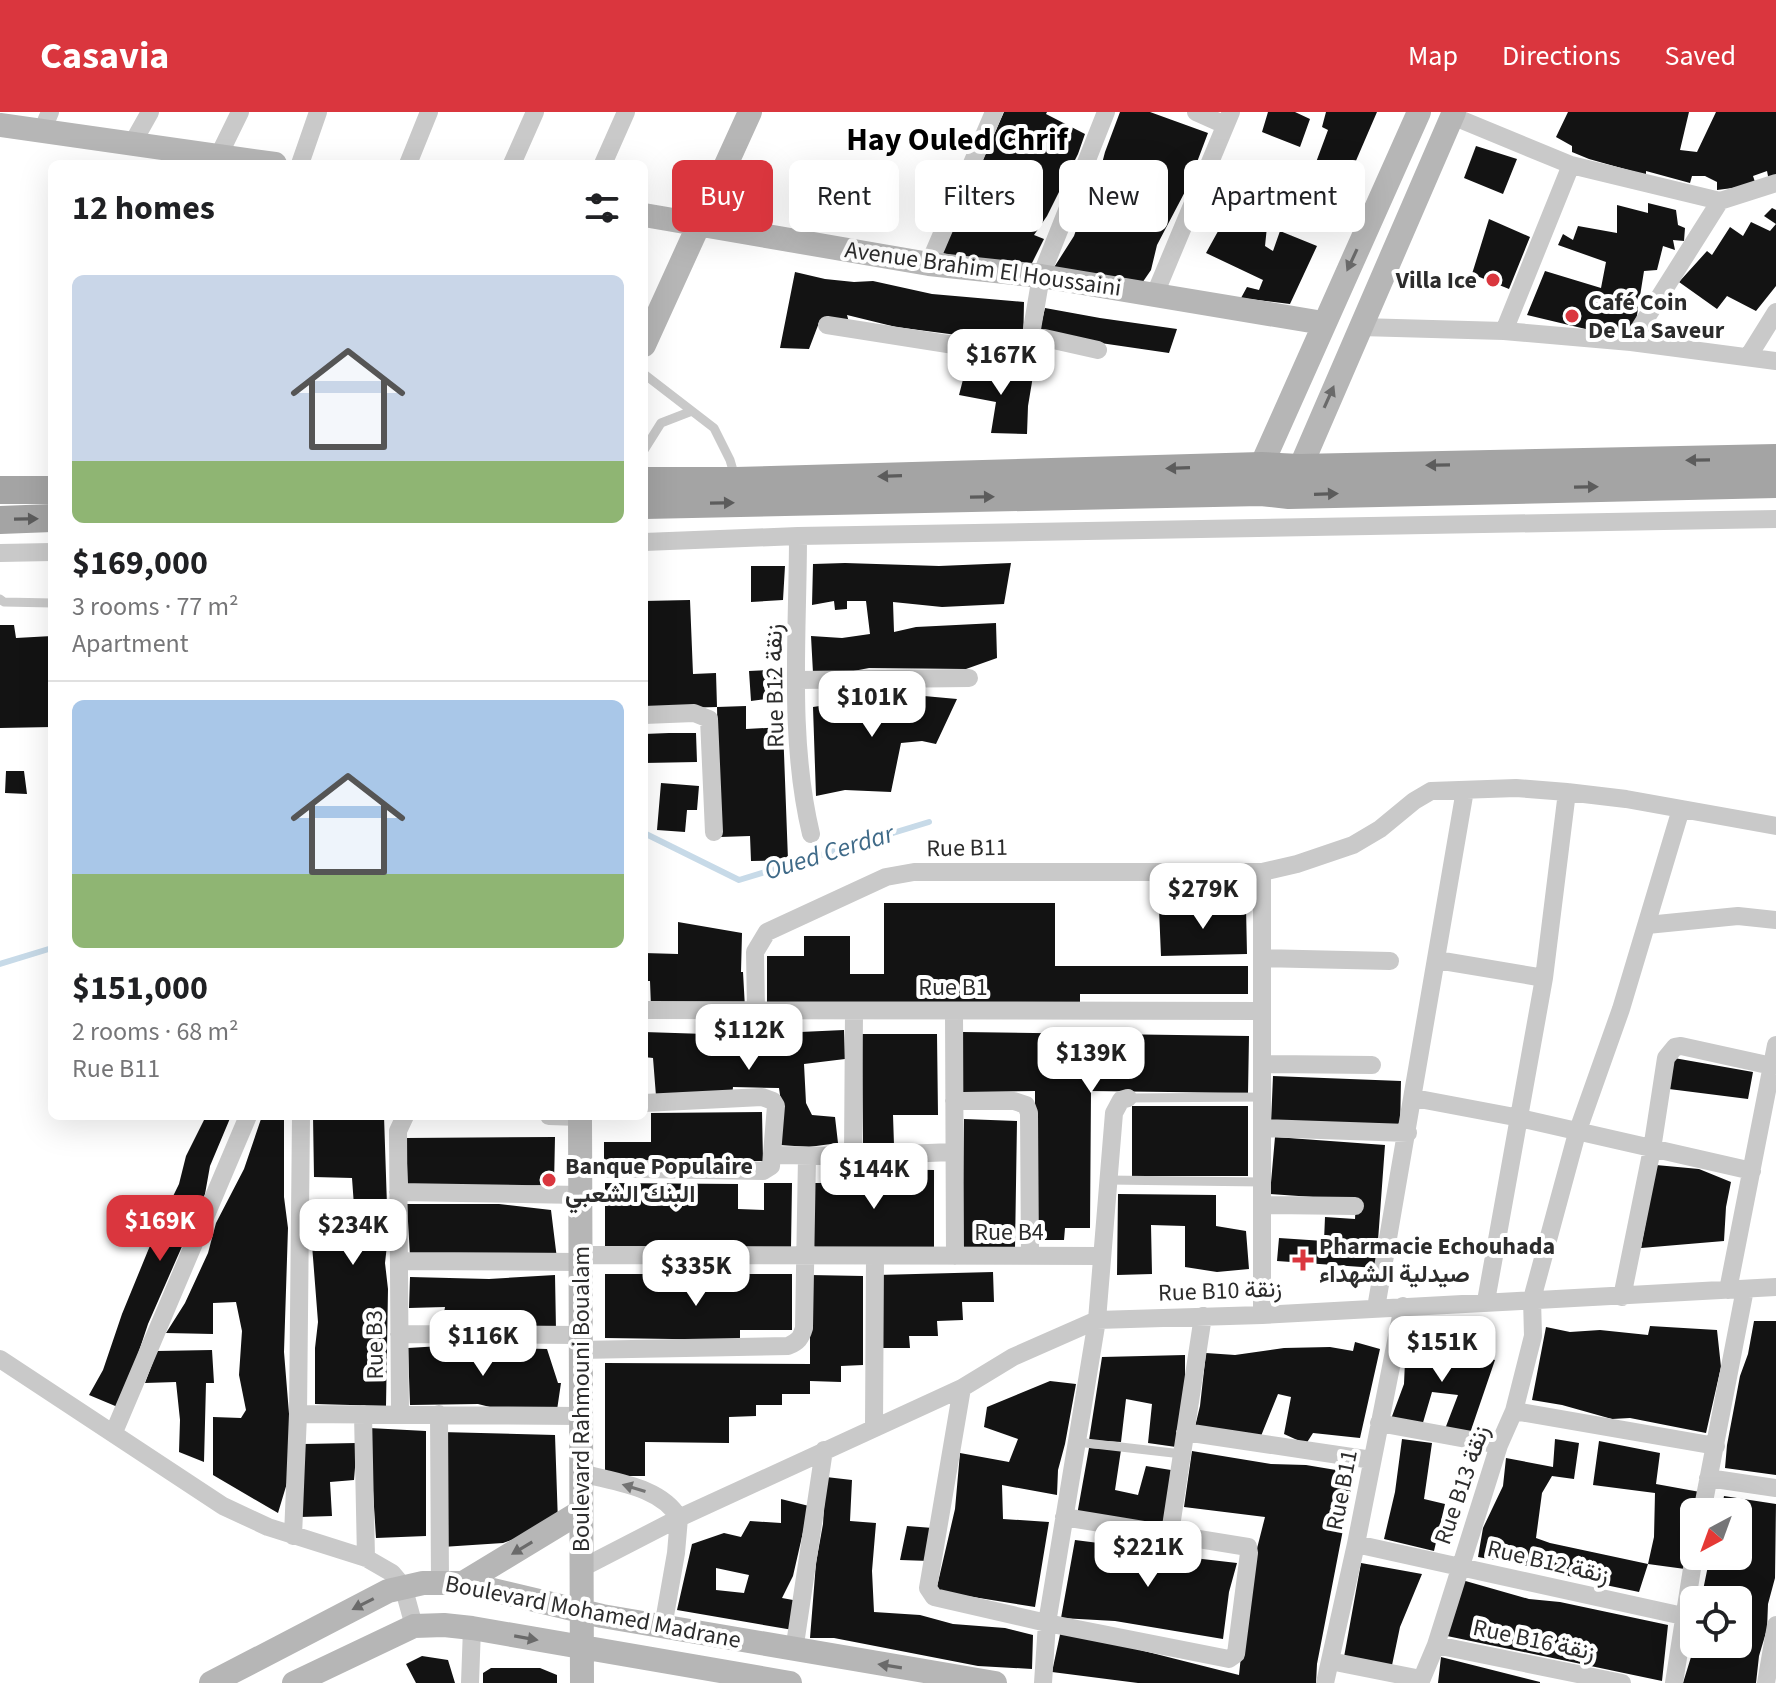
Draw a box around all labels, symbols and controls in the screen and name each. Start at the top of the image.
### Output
text: Casavia [40,29,169,83]
text: Map [1408,36,1458,76]
text: Directions [1502,36,1621,76]
text: Saved [1665,36,1736,76]
district label: Hay Ouled Chrif [846,117,1069,163]
chip: Buy [672,160,773,232]
chip: Rent [789,160,899,232]
chip: Filters [915,160,1043,232]
chip: New [1059,160,1168,232]
chip: Apartment [1184,160,1365,232]
text: 12 homes [72,184,215,233]
icon: filters [580,186,624,230]
street label: Avenue Brahim El Houssaini [843,232,1123,306]
one-way arrow [1345,248,1359,271]
place label: Villa Ice [1395,263,1477,298]
marker: Villa Ice [1484,271,1502,289]
place label: Café Coin De La Saveur [1588,285,1725,348]
marker: Café Coin De La Saveur [1563,307,1581,325]
icon: home [276,327,420,471]
pin: $167K [945,329,1057,397]
text: $167K [966,336,1036,373]
one-way arrow [1323,386,1336,409]
one-way arrow [1685,454,1710,466]
one-way arrow [1425,459,1450,471]
one-way arrow [1165,462,1190,475]
one-way arrow [877,470,902,483]
one-way arrow [1574,481,1599,493]
one-way arrow [1314,488,1339,500]
one-way arrow [970,491,995,503]
one-way arrow [710,497,735,509]
one-way arrow [14,513,39,526]
text: $169,000 [72,539,208,588]
text: 3 rooms · 77 m² [72,588,239,625]
street label: Rue B12 زنقة [756,624,794,748]
text: Apartment [72,625,189,662]
pin: $101K [816,671,928,739]
text: $101K [837,678,907,715]
icon: home [276,752,420,896]
water label: Oued Cerdar [760,814,899,889]
street label: Rue B11 [926,830,1008,866]
pin: $279K [1147,863,1259,931]
text: $279K [1168,870,1238,907]
text: $151,000 [72,964,208,1013]
street label: Rue B1 [918,970,988,1005]
pin: $112K [693,1004,805,1072]
text: $112K [714,1011,784,1048]
text: 2 rooms · 68 m² [72,1013,239,1050]
pin: $139K [1035,1027,1147,1095]
text: $139K [1056,1034,1126,1071]
text: Rue B11 [72,1050,160,1087]
pin: $144K [818,1143,930,1211]
place label: Banque Populaire البنك الشعبي [565,1149,753,1214]
text: $144K [839,1150,909,1187]
marker: Banque Populaire البنك الشعبي [540,1171,558,1189]
pin: $169K [104,1195,216,1263]
pin: $234K [297,1199,409,1267]
text: $169K [125,1202,195,1239]
text: $234K [318,1206,388,1243]
street label: Rue B4 [974,1215,1044,1250]
place label: Pharmacie Echouhada صيدلية الشهداء [1319,1229,1555,1292]
pin: $335K [640,1240,752,1308]
street label: Boulevard Rahmouni Boualam [564,1246,599,1552]
text: $335K [661,1247,731,1284]
marker: Pharmacie Echouhada صيدلية الشهداء [1294,1251,1312,1269]
street label: Rue B10 زنقة [1157,1271,1283,1311]
street label: Rue B3 [357,1310,393,1380]
pin: $116K [427,1310,539,1378]
pin: $151K [1386,1316,1498,1384]
text: $116K [448,1317,518,1354]
text: $151K [1407,1323,1477,1360]
street label: Rue B13 زنقة [1425,1421,1499,1549]
street label: Rue B11 [1317,1447,1367,1533]
one-way arrow [622,1481,646,1494]
north arrow [1680,1498,1752,1570]
map controls [1680,1498,1752,1658]
pin: $221K [1092,1521,1204,1589]
text: $221K [1113,1528,1183,1565]
street label: Rue B12 زنقة [1484,1531,1612,1593]
one-way arrow [511,1540,533,1554]
street label: Boulevard Mohamed Madrane [442,1566,744,1658]
button: locate [1680,1586,1752,1658]
one-way arrow [352,1597,374,1611]
street label: Rue B16 زنقة [1470,1610,1598,1670]
one-way arrow [514,1632,539,1644]
one-way arrow [877,1659,902,1672]

